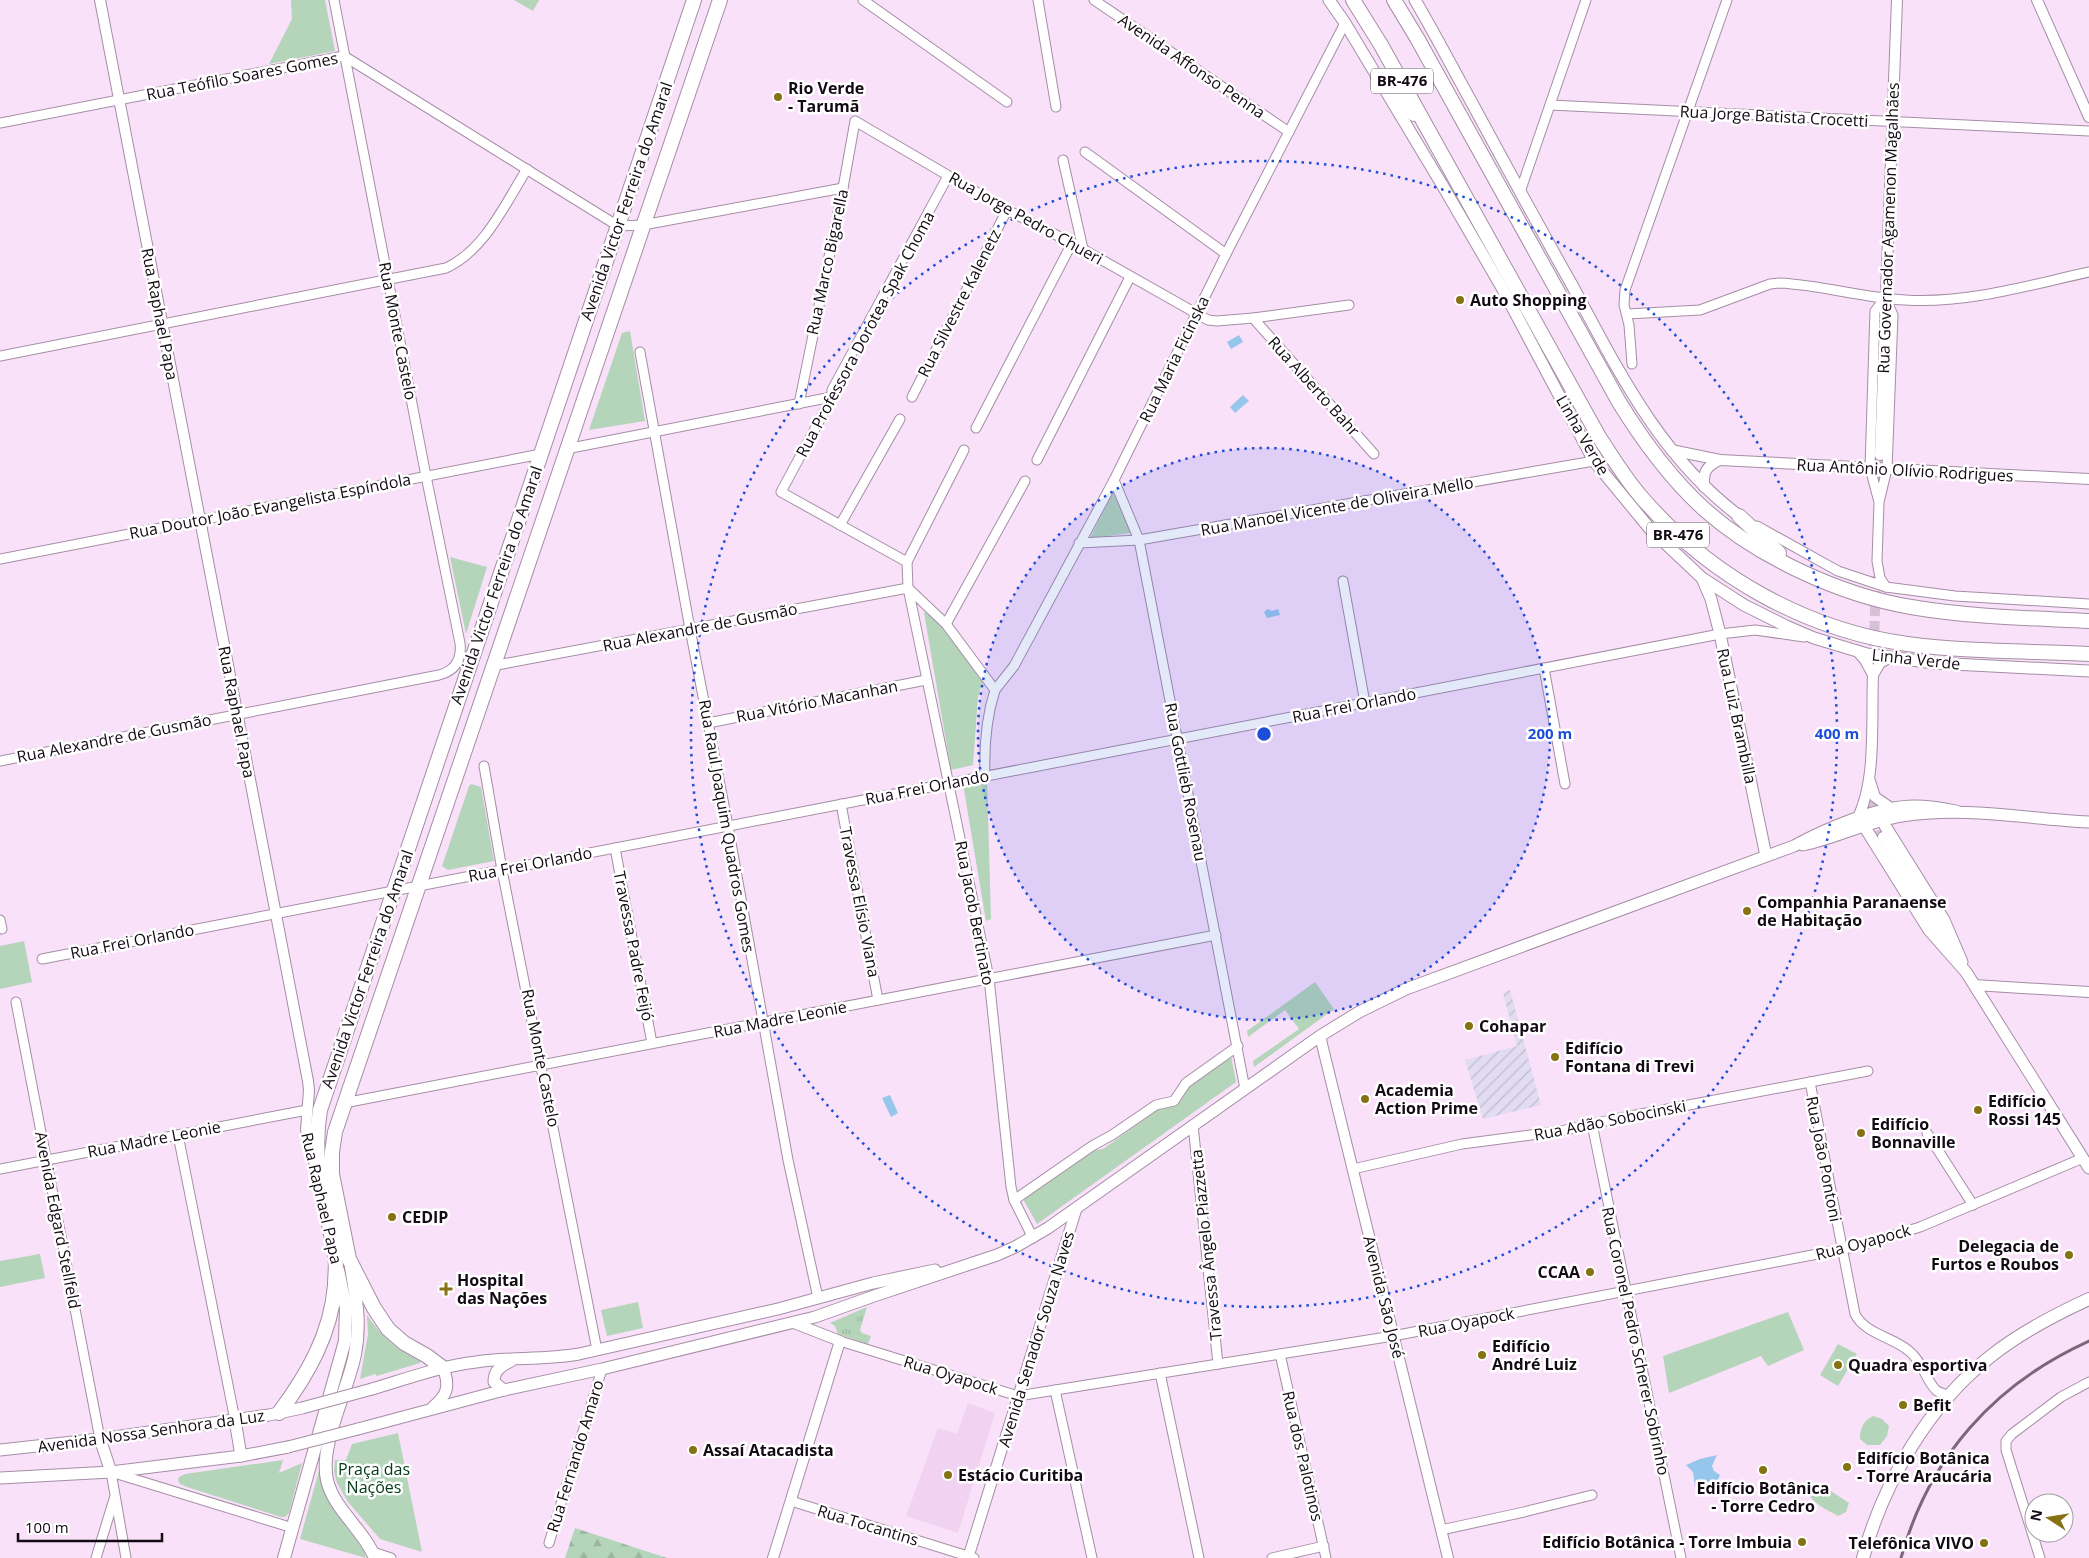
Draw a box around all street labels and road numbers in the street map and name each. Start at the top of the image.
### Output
street label: Avenida Affonso Penna [1114,9,1270,123]
street label: Rua Teófilo Soares Gomes [144,47,340,105]
road number: BR-476 [1371,68,1433,94]
street label: Avenida Victor Ferreira do Amaral [575,79,677,323]
street label: Rua Governador Agamenon Magalhães [1872,82,1904,374]
street label: Rua Jorge Batista Crocetti [1679,100,1869,132]
street label: Rua Jorge Pedro Chueri [945,166,1107,270]
street label: Rua Marco Bigarella [801,187,853,337]
street label: Rua Professora Dorotea Spak Choma [791,207,939,461]
street label: Rua Silvestre Kalenetz [912,225,1006,381]
street label: Rua Raphael Papa [136,246,184,382]
street label: Rua Monte Castelo [374,260,422,402]
street label: Rua Maria Ficinska [1134,292,1214,426]
street label: Rua Alberto Bahr [1263,331,1365,441]
street label: Linha Verde [1551,391,1615,479]
street label: Rua Antônio Olívio Rodrigues [1796,453,2014,487]
street label: Avenida Victor Ferreira do Amaral [445,463,547,707]
street label: Rua Doutor João Evangelista Espíndola [127,468,413,544]
street label: Rua Manoel Vicente de Oliveira Mello [1199,471,1475,541]
road number: BR-476 [1647,522,1709,548]
street label: Rua Alexandre de Gusmão [601,597,799,657]
street label: Linha Verde [1871,643,1961,675]
street label: Rua Raphael Papa [213,644,261,780]
street label: Rua Luiz Brambilla [1712,646,1762,786]
street label: Rua Vitório Macanhan [734,675,900,727]
street label: Rua Frei Orlando [1290,682,1418,728]
street label: Rua Raul Joaquim Quadros Gomes [694,698,760,954]
street label: Rua Gottlieb Rosenau [1160,701,1212,863]
street label: Rua Alexandre de Gusmão [15,708,213,768]
street label: Rua Frei Orlando [863,764,991,810]
street label: Travessa Elísio Viana [835,825,885,979]
street label: Rua Jacob Bertinato [950,839,1000,987]
street label: Rua Frei Orlando [466,841,594,887]
street label: Avenida Victor Ferreira do Amaral [316,847,418,1091]
street label: Travessa Padre Feijó [609,869,659,1023]
street label: Rua Frei Orlando [68,918,196,964]
street label: Rua Monte Castelo [517,987,565,1129]
street label: Rua Madre Leonie [712,995,849,1043]
street label: Rua Adão Sobocinski [1532,1094,1688,1146]
street label: Rua João Pontoni [1801,1094,1847,1224]
street label: Rua Madre Leonie [86,1115,223,1163]
street label: Avenida Edgard Stellfeld [30,1129,86,1311]
street label: Rua Raphael Papa [296,1130,348,1266]
street label: Travessa Ângelo Piazzetta [1185,1148,1227,1342]
street label: Rua Coronel Pedro Scherer Sobrinho [1597,1205,1675,1477]
street label: Rua Oyapock [1813,1219,1914,1265]
street label: Avenida Senador Souza Naves [993,1228,1079,1450]
street label: Avenida São José [1358,1233,1410,1361]
street label: Rua Oyapock [1416,1302,1517,1342]
street label: Rua Oyapock [901,1350,1001,1400]
street label: Rua Fernando Amaro [541,1377,609,1535]
street label: Rua dos Palotinos [1277,1389,1329,1523]
street label: Avenida Nossa Senhora da Luz [36,1404,266,1458]
street label: Rua Tocantins [815,1499,921,1551]

